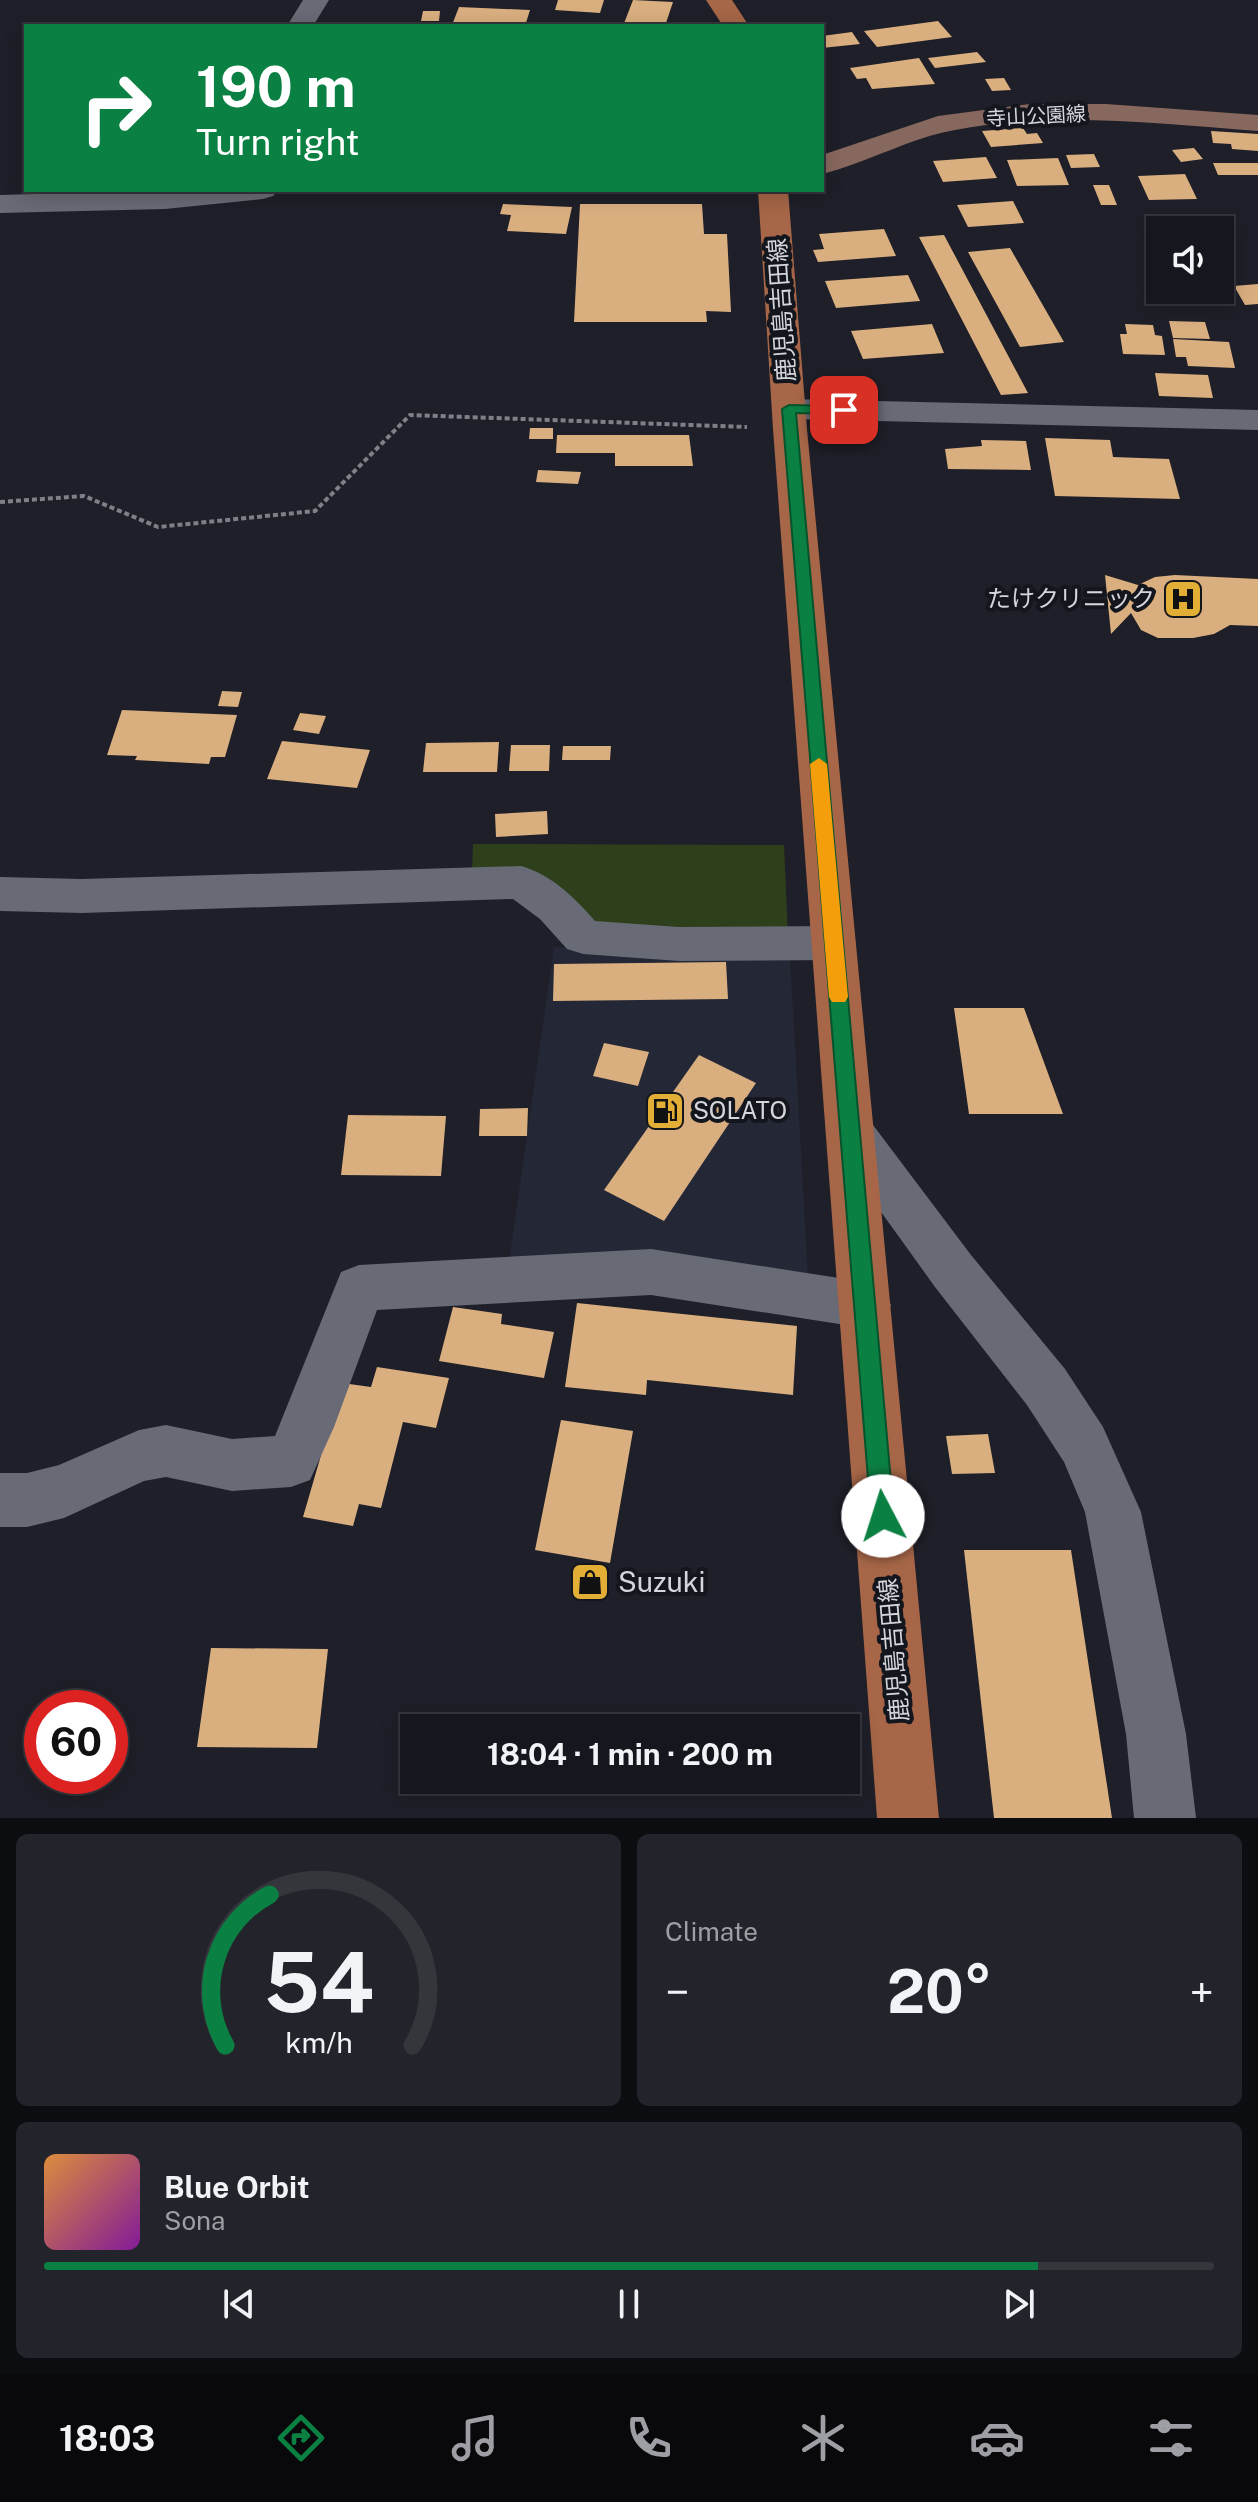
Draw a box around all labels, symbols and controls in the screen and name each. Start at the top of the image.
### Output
text: 190 m [196,54,356,120]
icon: right [64,56,168,160]
street label: 寺山公園線 [985,101,1087,131]
text: Turn right [196,121,359,163]
map controls [1146,216,1234,304]
button: sound [1146,216,1234,304]
street label: 鹿児島吉田線 [762,237,800,383]
pin [810,376,878,444]
icon: arrive [822,388,866,432]
hospital icon: たけクリニック [1162,578,1204,620]
place label: たけクリニック [987,584,1155,612]
fuel station icon: SOLATO [644,1090,686,1132]
place label: SOLATO [693,1096,787,1124]
position arrow [841,1474,925,1558]
shop icon: Suzuki [569,1561,611,1603]
place label: Suzuki [618,1565,706,1598]
street label: 鹿児島吉田線 [873,1577,913,1723]
speed limit sign: 60 [24,1690,128,1794]
text: 18:04 · 1 min · 200 m [487,1736,773,1772]
text: Climate [665,1916,758,1947]
text: 54 [263,1933,374,2031]
text: 20° [887,1956,992,2027]
text: − [665,1966,689,2018]
text: + [1190,1966,1214,2018]
text: km/h [285,2026,352,2059]
text: Blue Orbit [164,2169,310,2205]
text: Sona [164,2205,225,2236]
icon: previous [217,2282,261,2326]
icon: pause [607,2282,651,2326]
icon: next [997,2282,1041,2326]
icon: directions [273,2410,329,2466]
icon: music [447,2410,503,2466]
icon: phone [621,2410,677,2466]
icon: climate [795,2410,851,2466]
icon: car [969,2410,1025,2466]
icon: filters [1143,2410,1199,2466]
text: 18:03 [59,2417,155,2459]

